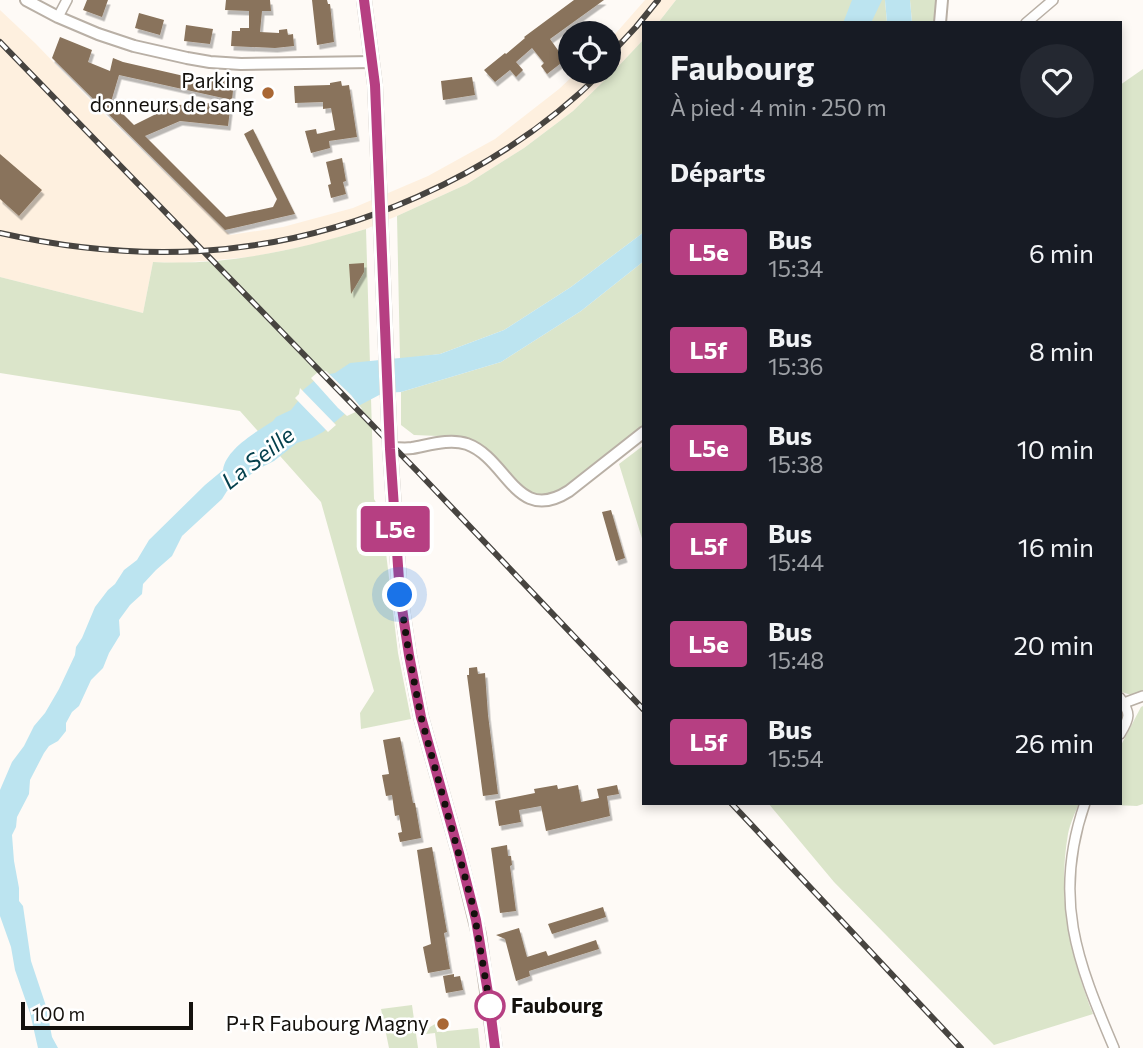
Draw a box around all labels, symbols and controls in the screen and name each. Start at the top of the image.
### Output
map controls [558,21,621,84]
button: locate [558,21,621,84]
button: heart [1020,44,1094,118]
text: Faubourg [670,46,814,87]
place label: Parking donneurs de sang [90,67,254,116]
marker: Parking donneurs de sang [260,85,276,101]
text: À pied · 4 min · 250 m [670,93,887,121]
text: Départs [670,156,766,187]
text: Bus [768,223,812,254]
text: L5e [688,237,729,266]
text: 6 min [1029,237,1094,268]
text: 15:34 [768,254,823,282]
text: Bus [768,321,812,352]
text: L5f [690,335,727,364]
text: 8 min [1029,335,1094,366]
text: 15:36 [768,352,824,380]
text: Bus [768,419,812,450]
water label: La Seille [215,420,299,494]
text: L5e [688,433,729,462]
text: 10 min [1017,433,1094,464]
text: 15:38 [768,450,824,478]
line badge: L5e [355,506,435,552]
text: L5e [375,514,415,543]
text: Bus [768,517,812,548]
text: L5f [690,531,727,560]
text: 16 min [1018,531,1094,562]
text: 15:44 [768,548,824,576]
your location [382,577,417,612]
text: Bus [768,615,812,646]
text: L5e [688,629,729,658]
text: 20 min [1013,629,1094,660]
text: 15:48 [768,646,824,674]
text: Bus [768,713,812,744]
text: L5f [690,727,727,756]
text: 26 min [1015,727,1094,758]
text: 15:54 [768,744,824,772]
marker: Faubourg [475,991,505,1021]
place label: Faubourg [511,992,603,1017]
scale bar [21,999,192,1031]
text: 100 m [32,1002,85,1025]
place label: P+R Faubourg Magny [226,1010,429,1035]
marker: P+R Faubourg Magny [435,1016,451,1032]

